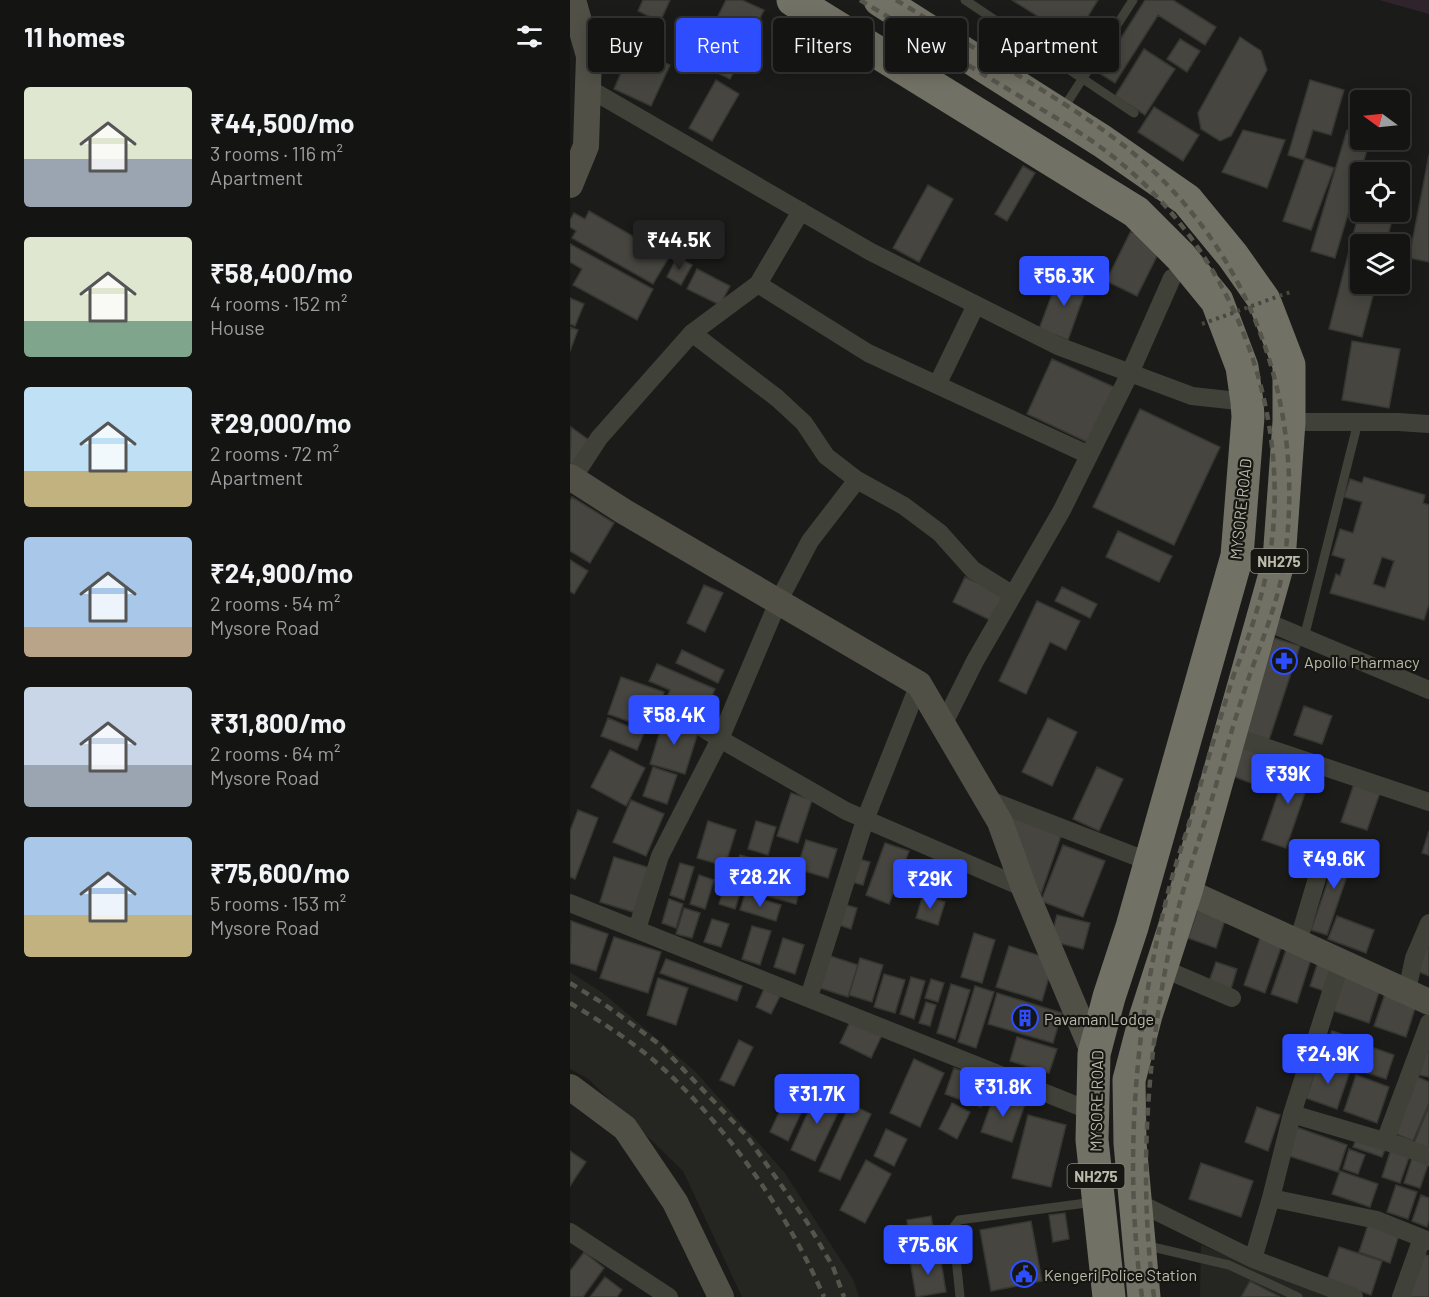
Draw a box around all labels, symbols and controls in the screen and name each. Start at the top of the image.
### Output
chip: Buy [588,18,664,72]
chip: Rent [676,18,761,72]
chip: Filters [773,18,873,72]
chip: New [885,18,967,72]
chip: Apartment [979,18,1119,72]
icon: filters [513,20,546,53]
text: 11 homes [24,21,125,52]
north arrow [1350,90,1410,150]
map controls [1350,90,1410,294]
text: ₹44,500/mo [210,107,355,138]
icon: home [72,111,144,183]
text: 3 rooms · 116 m² [210,141,343,165]
button: locate [1350,162,1410,222]
text: Apartment [210,165,303,189]
pin: ₹44.5K [630,220,728,271]
text: ₹44.5K [647,227,711,251]
button: layers [1350,234,1410,294]
pin: ₹56.3K [1015,256,1113,307]
text: ₹58,400/mo [210,257,353,288]
icon: home [72,261,144,333]
text: ₹56.3K [1033,263,1095,287]
text: 4 rooms · 152 m² [210,291,347,315]
text: House [210,315,265,339]
text: ₹29,000/mo [210,407,352,438]
icon: home [72,411,144,483]
text: 2 rooms · 72 m² [210,441,339,465]
street label: MYSORE ROAD [1225,457,1255,561]
text: Apartment [210,465,303,489]
road number: NH275 [1250,549,1308,573]
text: ₹24,900/mo [210,557,353,588]
icon: home [72,561,144,633]
text: 2 rooms · 54 m² [210,591,340,615]
text: Mysore Road [210,615,319,639]
pharmacy icon: Apollo Pharmacy [1269,646,1299,676]
place label: Apollo Pharmacy [1304,652,1420,671]
pin: ₹58.4K [625,695,723,746]
text: ₹58.4K [642,702,706,726]
text: ₹31,800/mo [210,707,346,738]
icon: home [72,711,144,783]
text: 2 rooms · 64 m² [210,741,340,765]
pin: ₹39K [1252,754,1324,805]
text: ₹39K [1265,761,1311,785]
text: Mysore Road [210,765,319,789]
pin: ₹49.6K [1285,839,1383,890]
text: ₹49.6K [1303,846,1365,870]
text: ₹75,600/mo [210,857,350,888]
pin: ₹28.2K [711,857,809,908]
pin: ₹29K [894,859,966,910]
icon: home [72,861,144,933]
text: ₹28.2K [729,864,791,888]
text: ₹29K [907,866,953,890]
text: 5 rooms · 153 m² [210,891,346,915]
text: Mysore Road [210,915,319,939]
building icon: Pavaman Lodge [1010,1003,1040,1033]
place label: Pavaman Lodge [1044,1009,1154,1028]
pin: ₹24.9K [1279,1034,1377,1085]
text: ₹24.9K [1296,1041,1360,1065]
street label: MYSORE ROAD [1086,1050,1106,1152]
pin: ₹31.8K [954,1067,1052,1118]
pin: ₹31.7K [768,1074,866,1125]
text: ₹31.8K [974,1074,1032,1098]
text: ₹31.7K [788,1081,846,1105]
road number: NH275 [1068,1164,1124,1188]
pin: ₹75.6K [879,1225,977,1276]
text: ₹75.6K [898,1232,958,1256]
public building icon: Kengeri Police Station [1009,1259,1039,1289]
place label: Kengeri Police Station [1044,1265,1197,1284]

